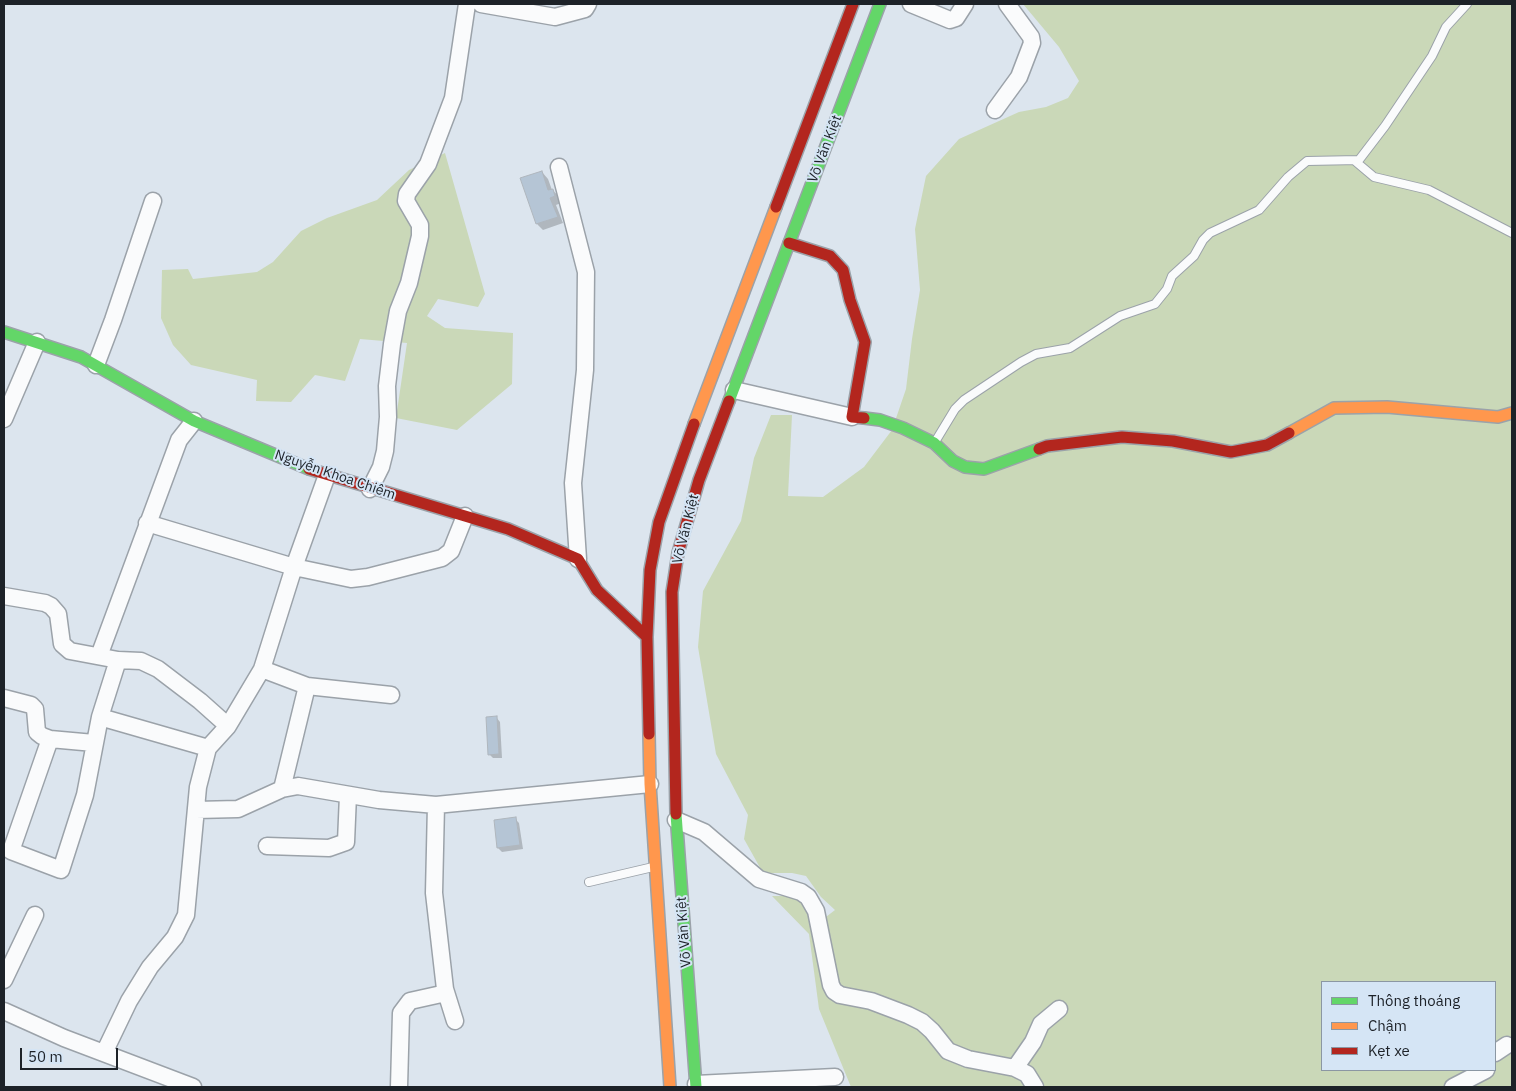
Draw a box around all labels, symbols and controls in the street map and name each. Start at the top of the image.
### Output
street label: Võ Văn Kiệt [804,113,846,185]
street label: Nguyễn Khoa Chiêm [272,446,398,504]
street label: Võ Văn Kiệt [669,492,703,566]
street label: Võ Văn Kiệt [673,896,695,968]
legend [1321,981,1496,1071]
text: Thông thoáng [1368,991,1460,1010]
text: Chậm [1368,1016,1407,1035]
scale bar [22,1038,120,1070]
text: Kẹt xe [1368,1041,1410,1060]
text: 50 m [28,1047,63,1066]

